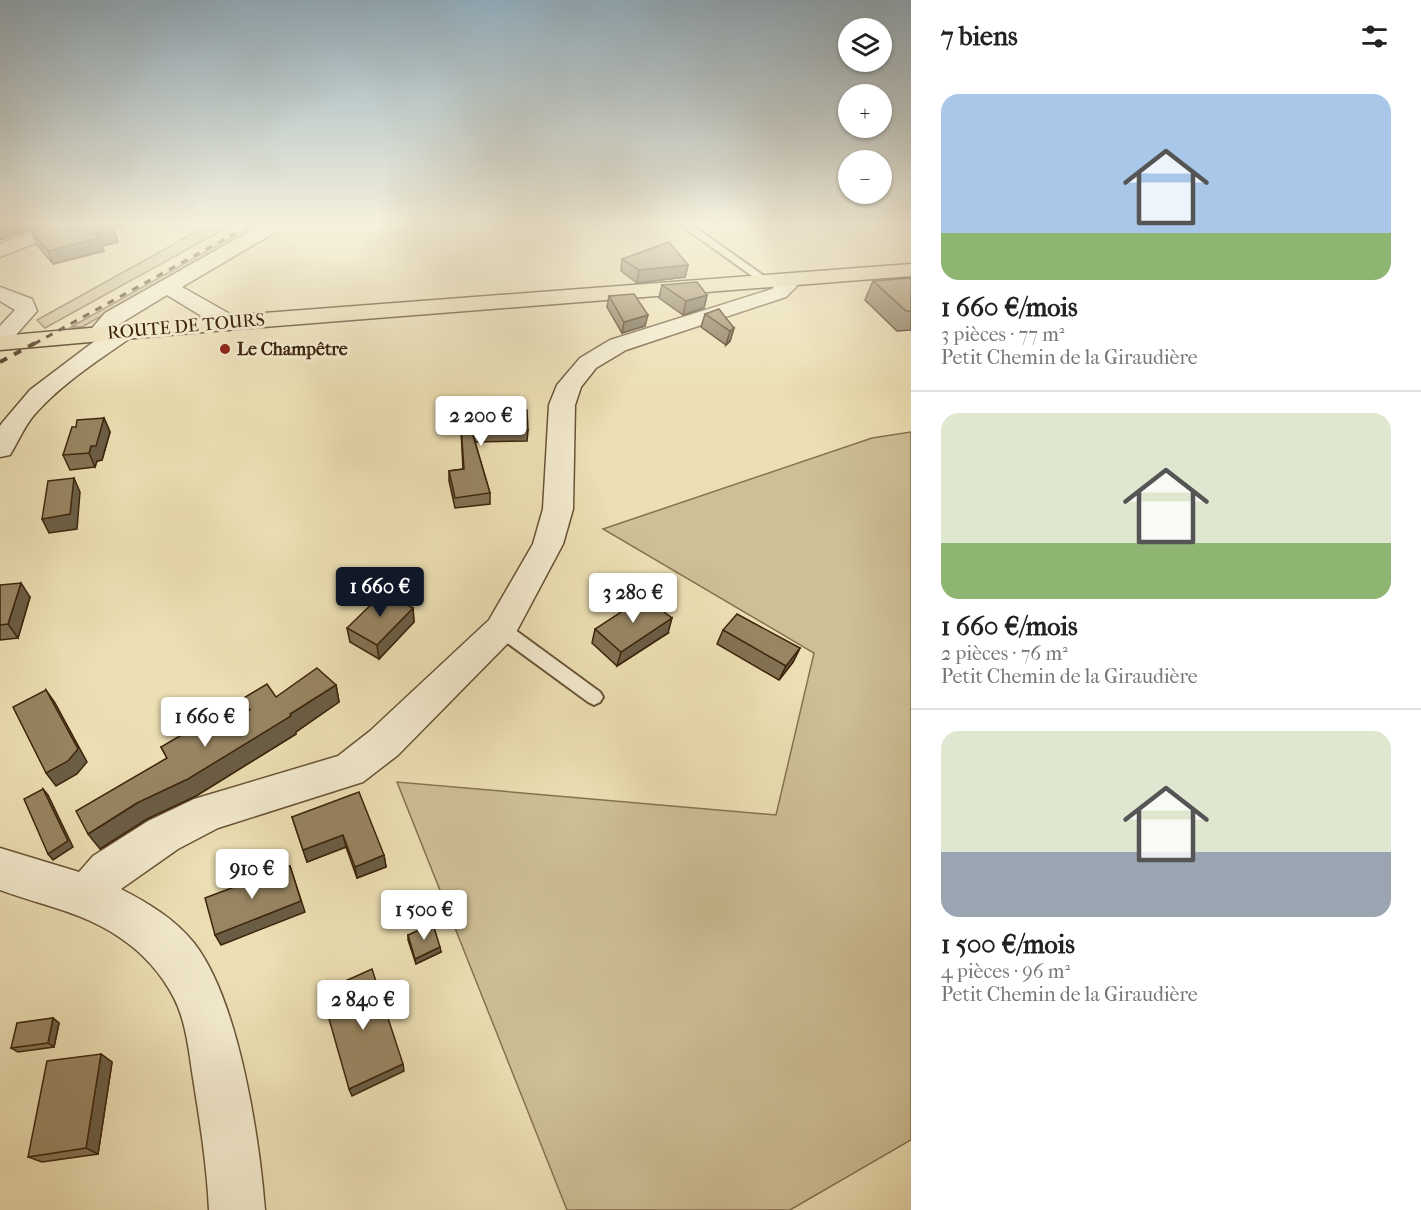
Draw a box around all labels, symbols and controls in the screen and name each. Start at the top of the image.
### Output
map controls [838,18,892,204]
button: layers [838,18,892,72]
icon: filters [1358,20,1391,53]
text: 7 biens [941,21,1018,52]
button: + [838,84,892,138]
icon: home [1112,133,1220,241]
button: − [838,150,892,204]
text: 1 660 €/mois [941,292,1078,323]
street label: ROUTE DE TOURS [106,309,266,344]
text: 3 pièces · 77 m² [941,323,1064,346]
place label: Le Champêtre [237,339,348,360]
marker: Le Champêtre [218,342,232,356]
text: Petit Chemin de la Giraudière [941,346,1198,369]
pin: 2 200 € [426,396,536,447]
text: 2 200 € [449,404,513,427]
icon: home [1112,452,1220,560]
pin: 1 660 € [325,567,435,618]
pin: 3 280 € [578,573,688,624]
text: 1 660 € [350,575,410,598]
text: 3 280 € [603,581,663,604]
text: 1 660 €/mois [941,611,1078,642]
text: 2 pièces · 76 m² [941,642,1068,665]
text: Petit Chemin de la Giraudière [941,665,1198,688]
pin: 1 660 € [150,697,260,748]
text: 1 660 € [175,705,235,728]
icon: home [1112,770,1220,878]
pin: 910 € [210,849,294,900]
text: 910 € [230,857,274,880]
pin: 1 500 € [369,890,479,941]
text: 1 500 € [395,898,453,921]
text: 1 500 €/mois [941,929,1075,960]
text: 4 pièces · 96 m² [941,960,1070,983]
pin: 2 840 € [308,980,418,1031]
text: Petit Chemin de la Giraudière [941,983,1198,1006]
text: 2 840 € [331,988,395,1011]

